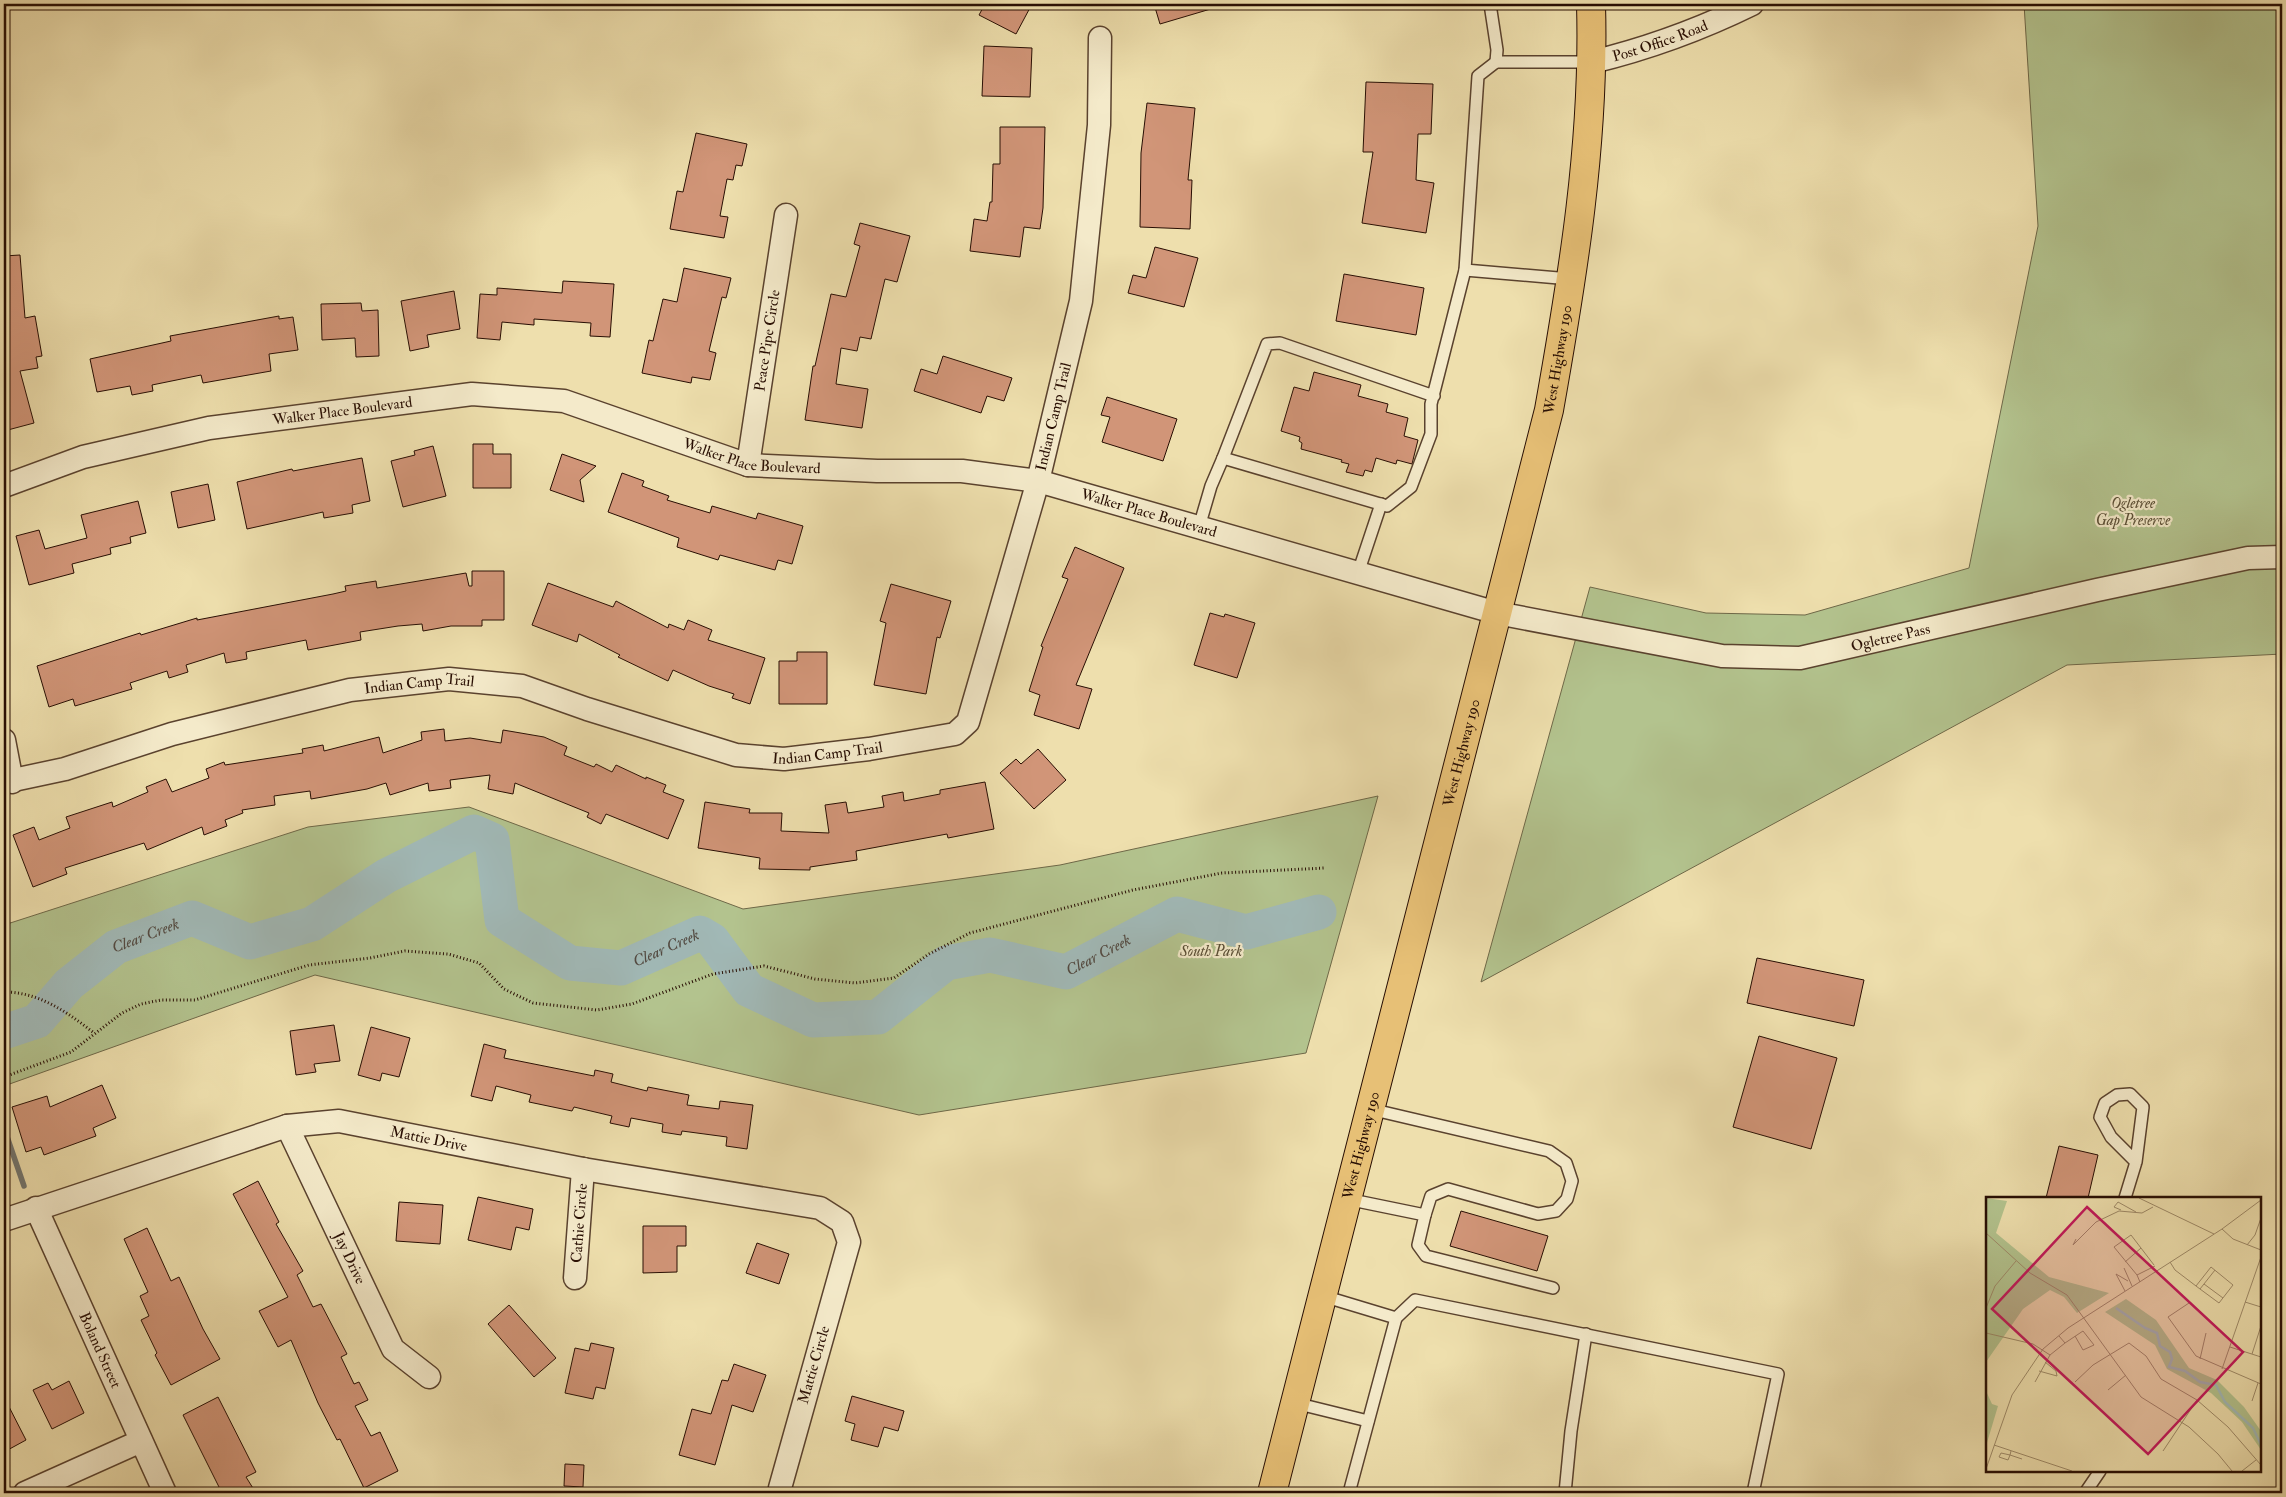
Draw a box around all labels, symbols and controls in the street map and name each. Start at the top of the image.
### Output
street label: Post Office Road [1610,16,1711,66]
street label: Peace Pipe Circle [750,288,784,393]
street label: West Highway 190 [1539,304,1576,417]
street label: Indian Camp Trail [1031,360,1076,473]
street label: Walker Place Boulevard [270,392,414,429]
street label: Walker Place Boulevard [680,433,822,478]
street label: Walker Place Boulevard [1078,484,1220,542]
park label: Ogletree Gap Preserve [2096,494,2171,530]
street label: Ogletree Pass [1849,619,1932,656]
street label: Indian Camp Trail [363,669,475,698]
street label: West Highway 190 [1438,697,1484,810]
street label: Indian Camp Trail [772,737,884,769]
water label: Clear Creek [109,914,182,958]
water label: Clear Creek [630,924,703,972]
water label: Clear Creek [1062,930,1135,980]
park label: South Park [1179,942,1242,961]
street label: West Highway 190 [1338,1089,1384,1202]
street label: Mattie Drive [389,1122,469,1156]
street label: Cathie Circle [567,1183,591,1264]
inset map [1986,1197,2261,1472]
street label: Jay Drive [328,1228,370,1287]
street label: Boland Street [75,1309,126,1391]
street label: Mattie Circle [794,1324,834,1406]

